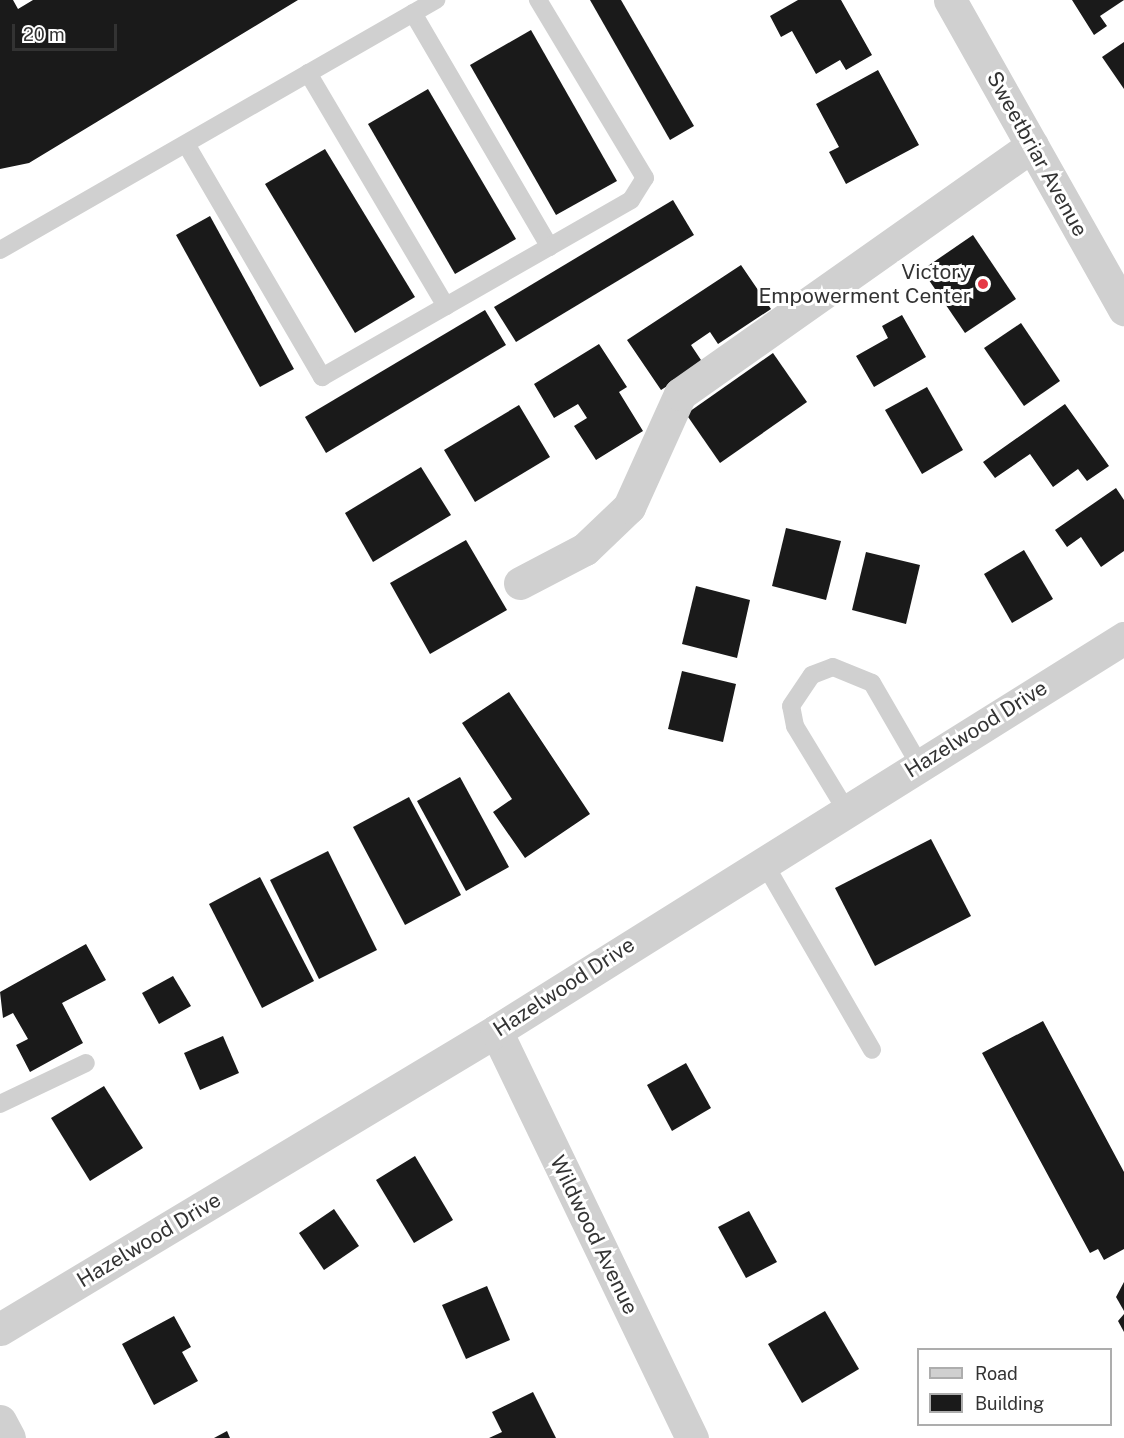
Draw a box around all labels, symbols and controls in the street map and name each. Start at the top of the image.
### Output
scale bar [15,12,120,50]
text: 20 m [23,24,65,45]
street label: Sweetbriar Avenue [981,67,1093,241]
place label: Victory Empowerment Center [759,259,971,309]
marker: Victory Empowerment Center [976,277,990,291]
street label: Hazelwood Drive [900,675,1052,783]
street label: Hazelwood Drive [489,932,639,1042]
street label: Wildwood Avenue [545,1152,643,1318]
street label: Hazelwood Drive [73,1187,225,1293]
legend [917,1348,1112,1426]
text: Road [975,1363,1018,1384]
text: Building [975,1393,1044,1414]

